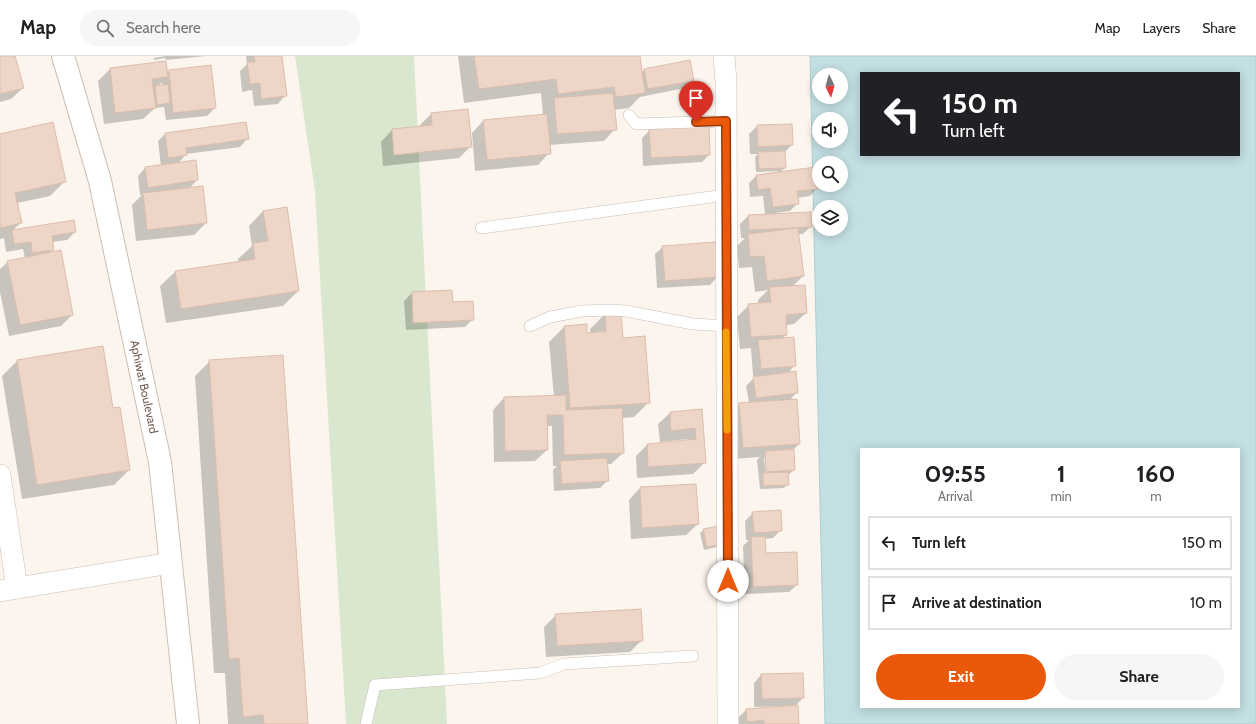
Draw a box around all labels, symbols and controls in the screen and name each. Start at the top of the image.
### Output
search box [80,10,360,46]
text: Map [20,16,56,39]
icon: search [94,17,116,39]
text: Search here [126,19,201,37]
text: Map [1095,19,1120,37]
text: Layers [1142,19,1180,37]
text: Share [1202,19,1236,37]
north arrow [812,68,848,104]
map controls [812,68,848,236]
pin [679,81,713,122]
text: 150 m [942,86,1018,120]
icon: arrive [685,87,707,109]
icon: left [876,88,928,140]
button: sound [812,112,848,148]
text: Turn left [942,120,1005,142]
button: search [812,156,848,192]
button: layers [812,200,848,236]
street label: Aphiwat Boulevard [127,339,162,435]
text: 09:55 [924,459,986,488]
text: 1 [1057,459,1066,488]
text: 160 [1136,459,1176,488]
text: Arrival [938,488,973,504]
text: min [1050,488,1072,504]
text: m [1150,488,1162,504]
icon: left [878,532,900,554]
text: Turn left [912,534,966,552]
text: 150 m [1182,534,1222,552]
position arrow [707,560,749,602]
icon: arrive [878,592,900,614]
text: Arrive at destination [912,594,1042,612]
text: 10 m [1190,594,1222,612]
button: Exit [876,654,1046,700]
button: Share [1054,654,1224,700]

